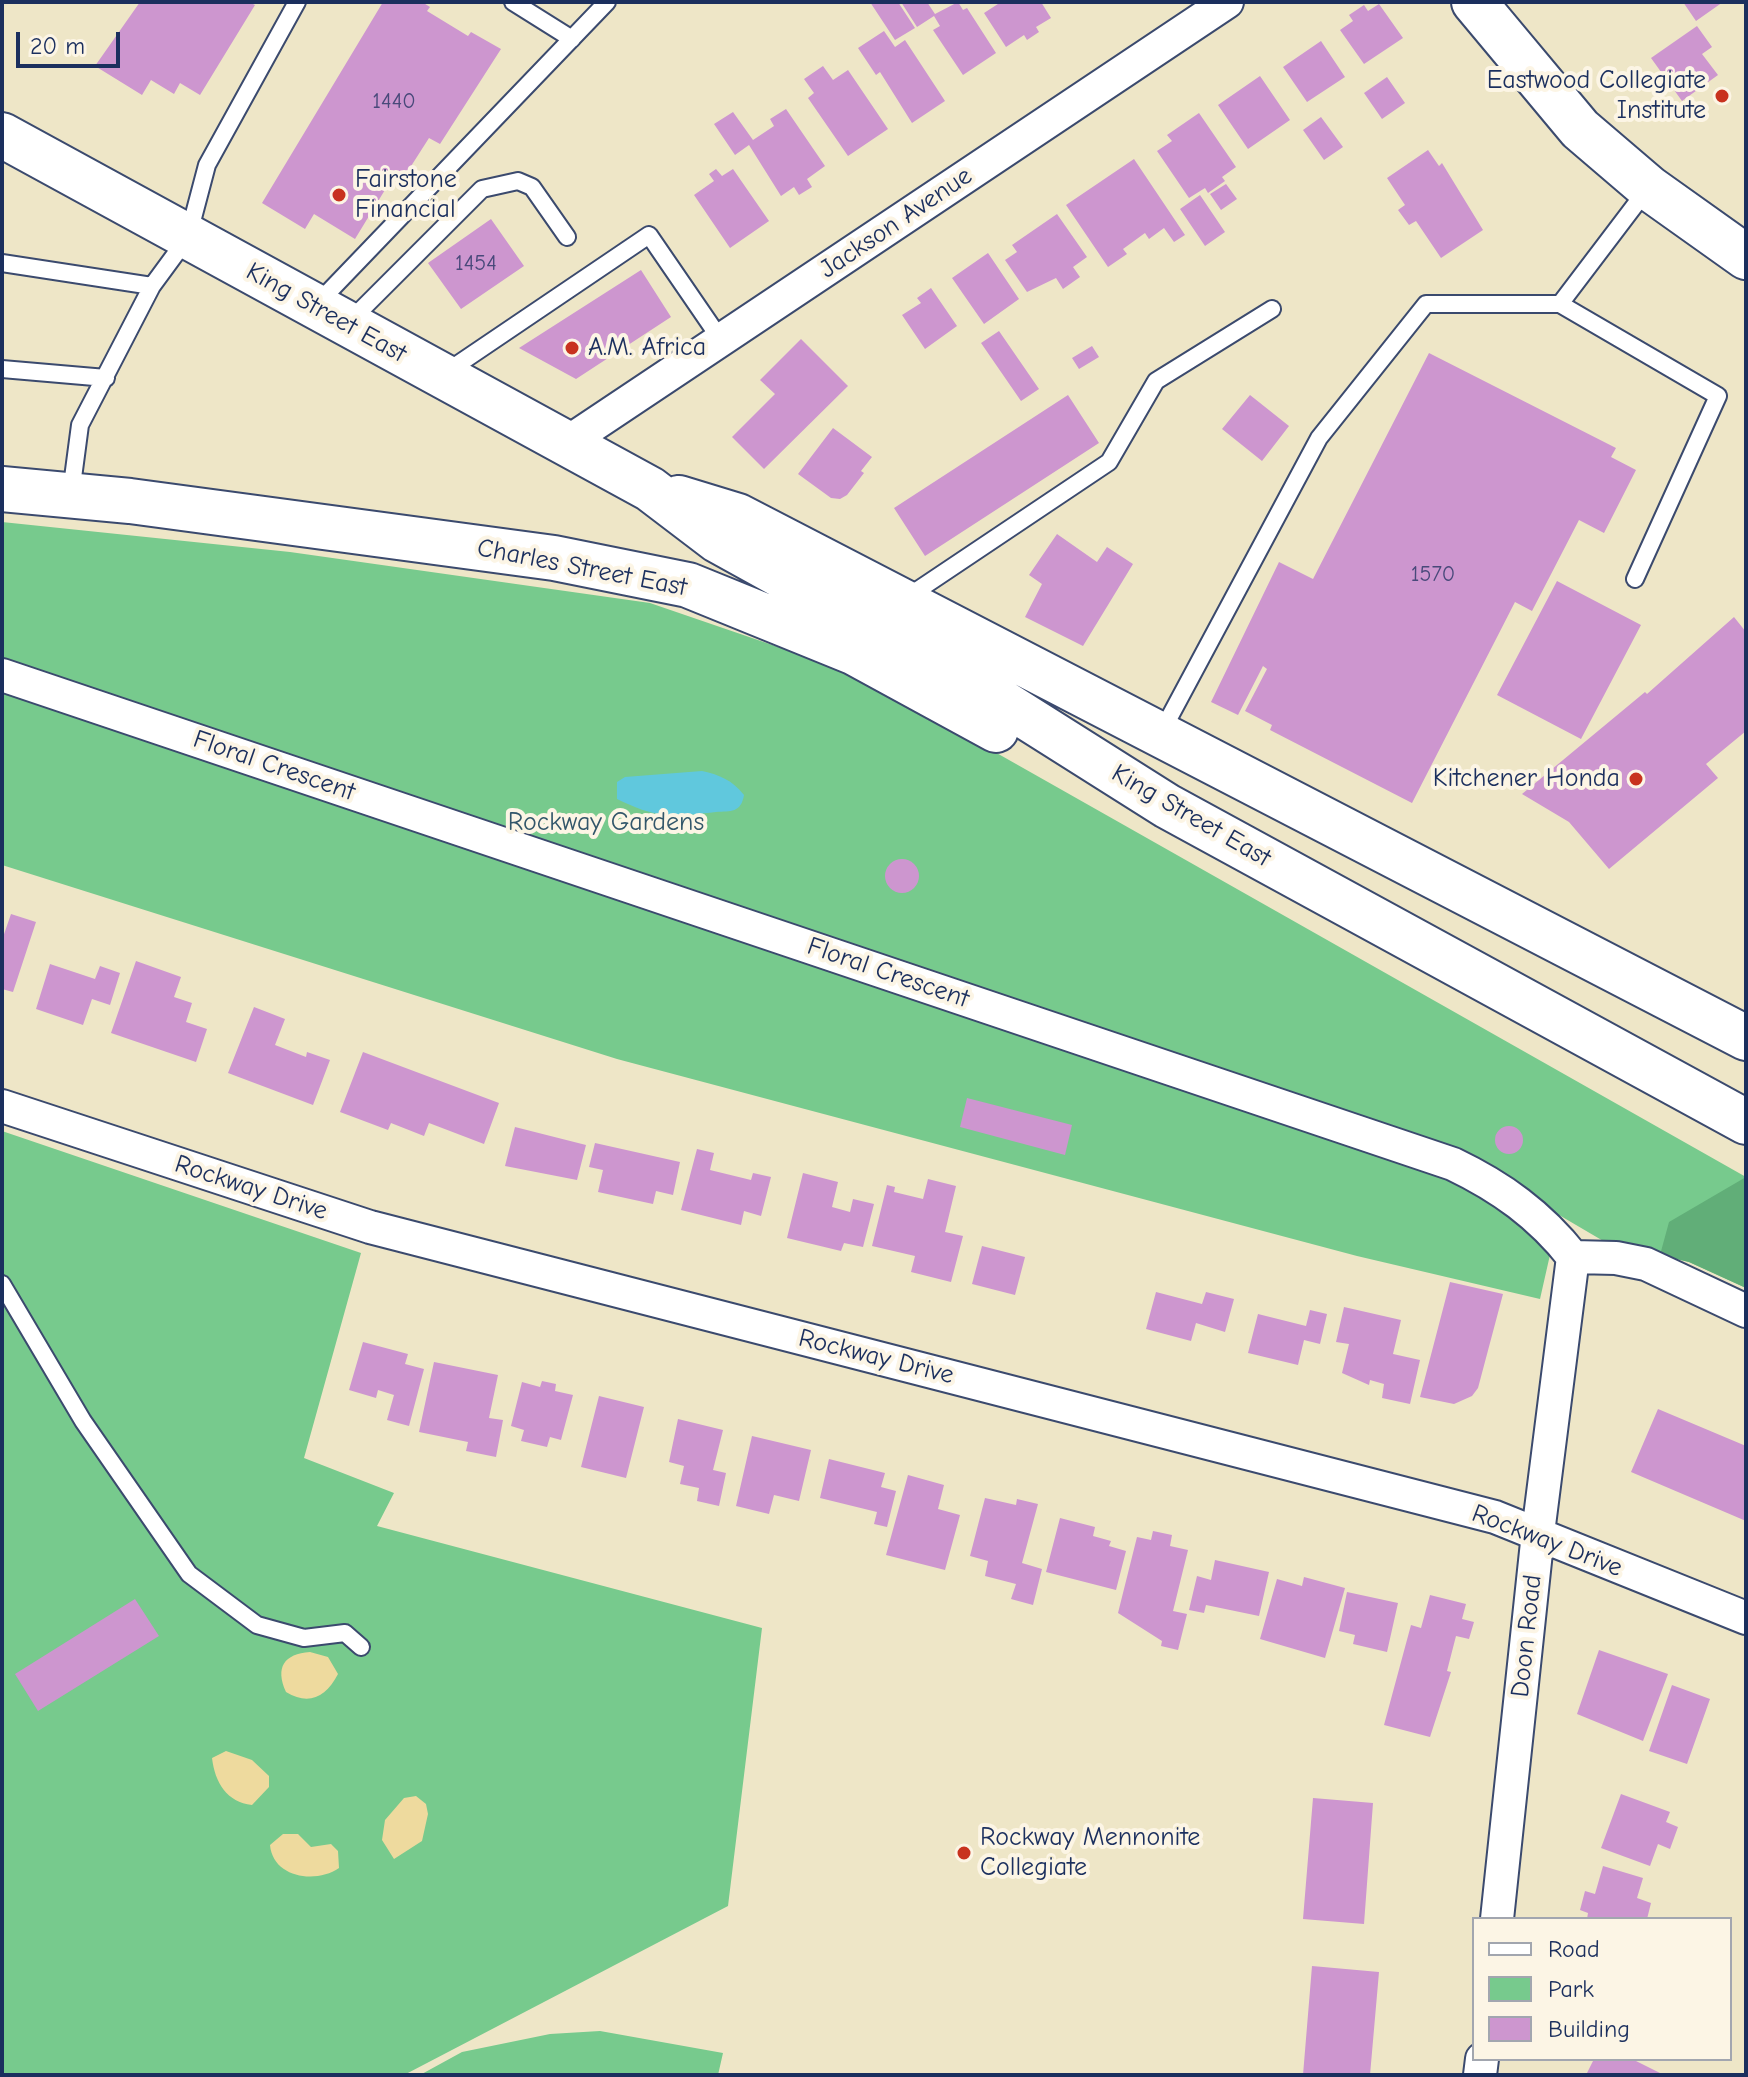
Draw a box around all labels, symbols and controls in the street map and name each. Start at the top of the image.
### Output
scale bar [20,16,124,66]
text: 20 m [30,32,85,60]
place label: Eastwood Collegiate Institute [1487,65,1706,126]
marker: Eastwood Collegiate Institute [1713,87,1731,105]
house number: 1440 [372,89,416,115]
street label: Jackson Avenue [814,161,978,285]
place label: Fairstone Financial [355,164,457,226]
marker: Fairstone Financial [330,186,348,204]
house number: 1454 [455,251,497,277]
street label: King Street East [240,256,412,370]
place label: A.M. Africa [588,332,706,364]
marker: A.M. Africa [563,339,581,357]
street label: Charles Street East [474,532,690,604]
house number: 1570 [1411,562,1455,588]
street label: Floral Crescent [189,724,359,808]
street label: King Street East [1106,758,1276,874]
place label: Kitchener Honda [1433,763,1620,795]
marker: Kitchener Honda [1627,770,1645,788]
park label: Rockway Gardens [508,807,704,839]
street label: Floral Crescent [803,931,973,1015]
street label: Rockway Drive [171,1149,331,1227]
street label: Rockway Drive [795,1323,957,1391]
street label: Rockway Drive [1467,1498,1627,1584]
street label: Doon Road [1505,1573,1549,1699]
place label: Rockway Mennonite Collegiate [980,1822,1200,1884]
marker: Rockway Mennonite Collegiate [955,1844,973,1862]
legend [1472,1917,1732,2061]
text: Road [1548,1935,1600,1963]
text: Park [1548,1975,1594,2003]
text: Building [1548,2015,1630,2043]

